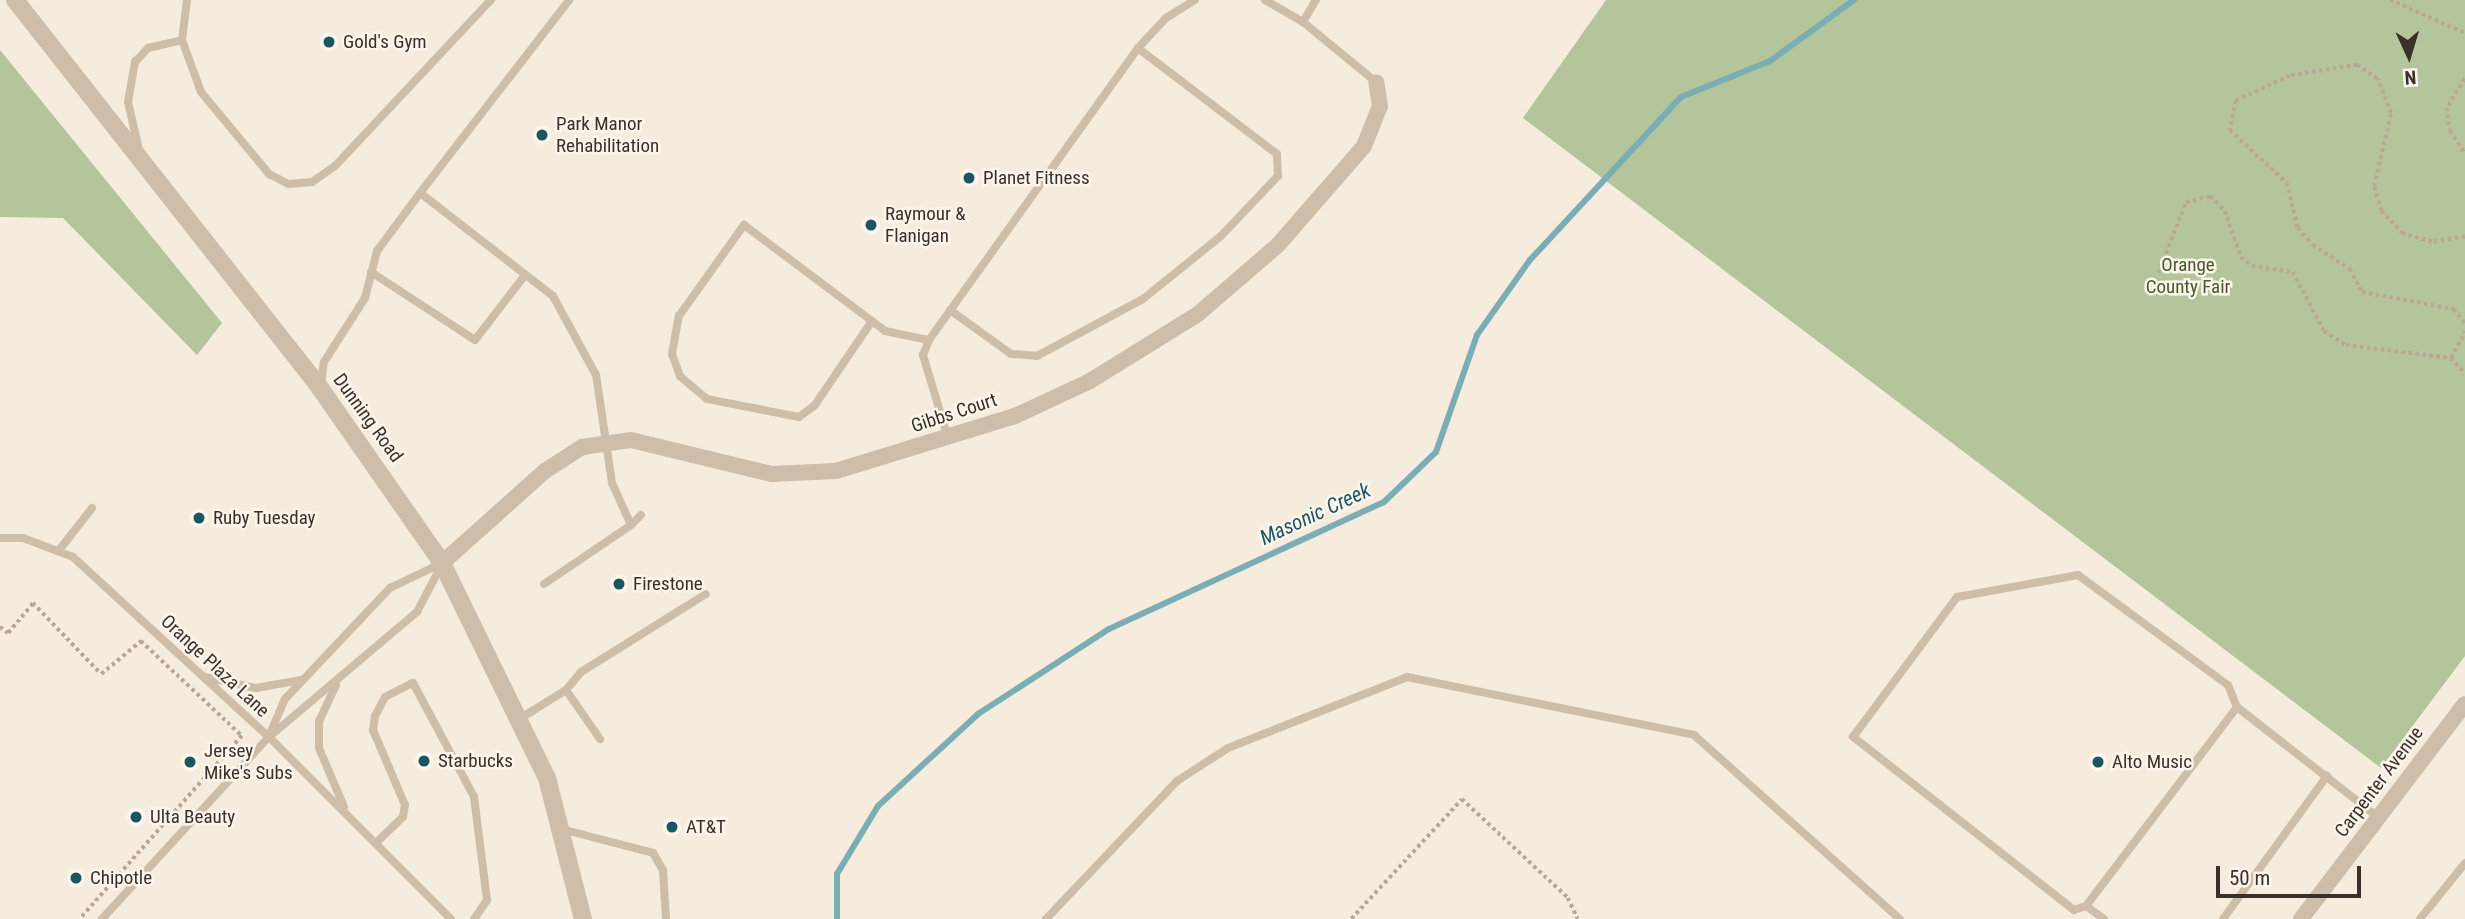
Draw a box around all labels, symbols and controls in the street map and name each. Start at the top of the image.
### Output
north arrow [2374,21,2444,91]
place label: Gold's Gym [343,31,427,53]
marker: Gold's Gym [321,34,337,50]
text: N [2404,66,2417,89]
place label: Park Manor Rehabilitation [556,113,659,157]
marker: Park Manor Rehabilitation [534,127,550,143]
place label: Planet Fitness [983,167,1090,189]
marker: Planet Fitness [961,170,977,186]
place label: Raymour & Flanigan [885,203,965,247]
marker: Raymour & Flanigan [863,217,879,233]
park label: Orange County Fair [2146,254,2230,298]
street label: Dunning Road [328,369,408,467]
street label: Gibbs Court [908,388,1000,438]
water label: Masonic Creek [1256,477,1374,551]
place label: Ruby Tuesday [213,507,316,529]
marker: Ruby Tuesday [191,510,207,526]
place label: Firestone [633,573,703,595]
marker: Firestone [611,576,627,592]
street label: Orange Plaza Lane [156,610,274,722]
street label: Carpenter Avenue [2330,722,2428,842]
place label: Jersey Mike's Subs [204,740,293,784]
place label: Starbucks [438,750,513,772]
place label: Alto Music [2112,751,2192,773]
marker: Starbucks [416,753,432,769]
marker: Jersey Mike's Subs [182,754,198,770]
marker: Alto Music [2090,754,2106,770]
place label: Ulta Beauty [150,806,235,828]
marker: Ulta Beauty [128,809,144,825]
place label: AT&T [686,816,726,838]
marker: AT&T [664,819,680,835]
scale bar [2220,852,2365,896]
text: 50 m [2229,866,2270,890]
place label: Chipotle [90,867,152,889]
marker: Chipotle [68,870,84,886]

